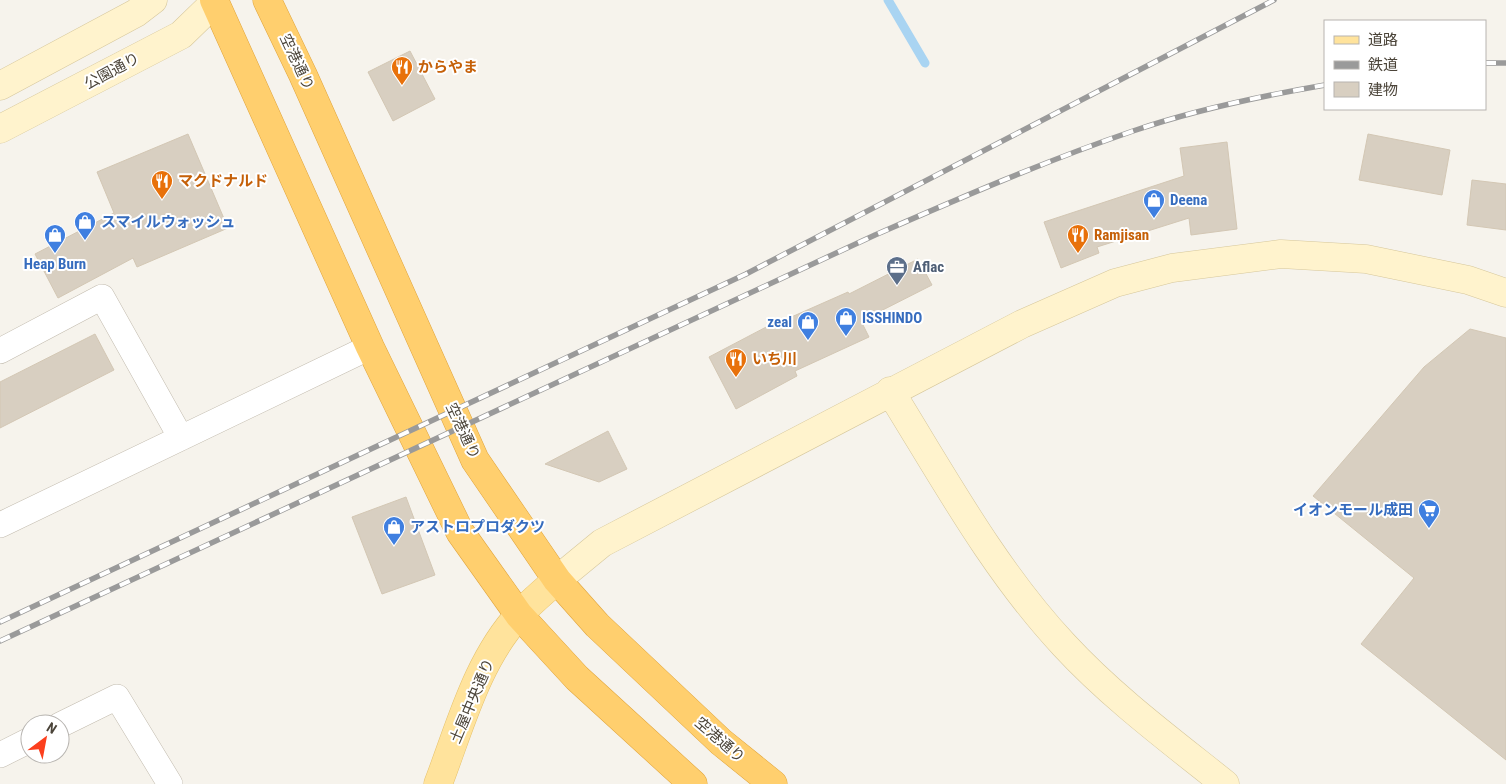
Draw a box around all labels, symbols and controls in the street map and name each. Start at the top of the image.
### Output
legend [1324,20,1486,110]
street label: 空港通り [276,31,318,93]
text: 道路 [1368,31,1398,49]
street label: 公園通り [81,49,143,93]
restaurant icon: からやま [390,55,414,86]
text: 鉄道 [1368,56,1398,74]
place label: からやま [418,58,478,76]
text: 建物 [1368,81,1398,99]
restaurant icon: マクドナルド [150,169,174,200]
place label: マクドナルド [178,172,268,190]
shop icon: Deena [1142,188,1166,219]
place label: Deena [1170,191,1207,209]
shop icon: スマイルウォッシュ [73,210,97,241]
place label: スマイルウォッシュ [101,213,236,231]
shop icon: Heap Burn [43,223,67,254]
restaurant icon: Ramjisan [1066,223,1090,254]
place label: Ramjisan [1094,226,1149,244]
place label: Heap Burn [24,255,86,273]
office icon: Aflac [885,255,909,286]
place label: Aflac [913,258,944,276]
shop icon: ISSHINDO [834,306,858,337]
place label: ISSHINDO [862,309,922,327]
shop icon: zeal [796,310,820,341]
place label: zeal [767,313,792,331]
restaurant icon: いち川 [724,347,748,378]
place label: いち川 [752,350,797,368]
street label: 空港通り [442,400,484,462]
supermarket icon: イオンモール成田 [1417,498,1441,529]
place label: イオンモール成田 [1293,501,1413,519]
shop icon: アストロプロダクツ [382,515,406,546]
place label: アストロプロダクツ [410,518,545,536]
street label: 土屋中央通り [446,656,498,746]
north arrow [20,714,70,764]
street label: 空港通り [691,714,749,766]
text: N [44,719,60,737]

